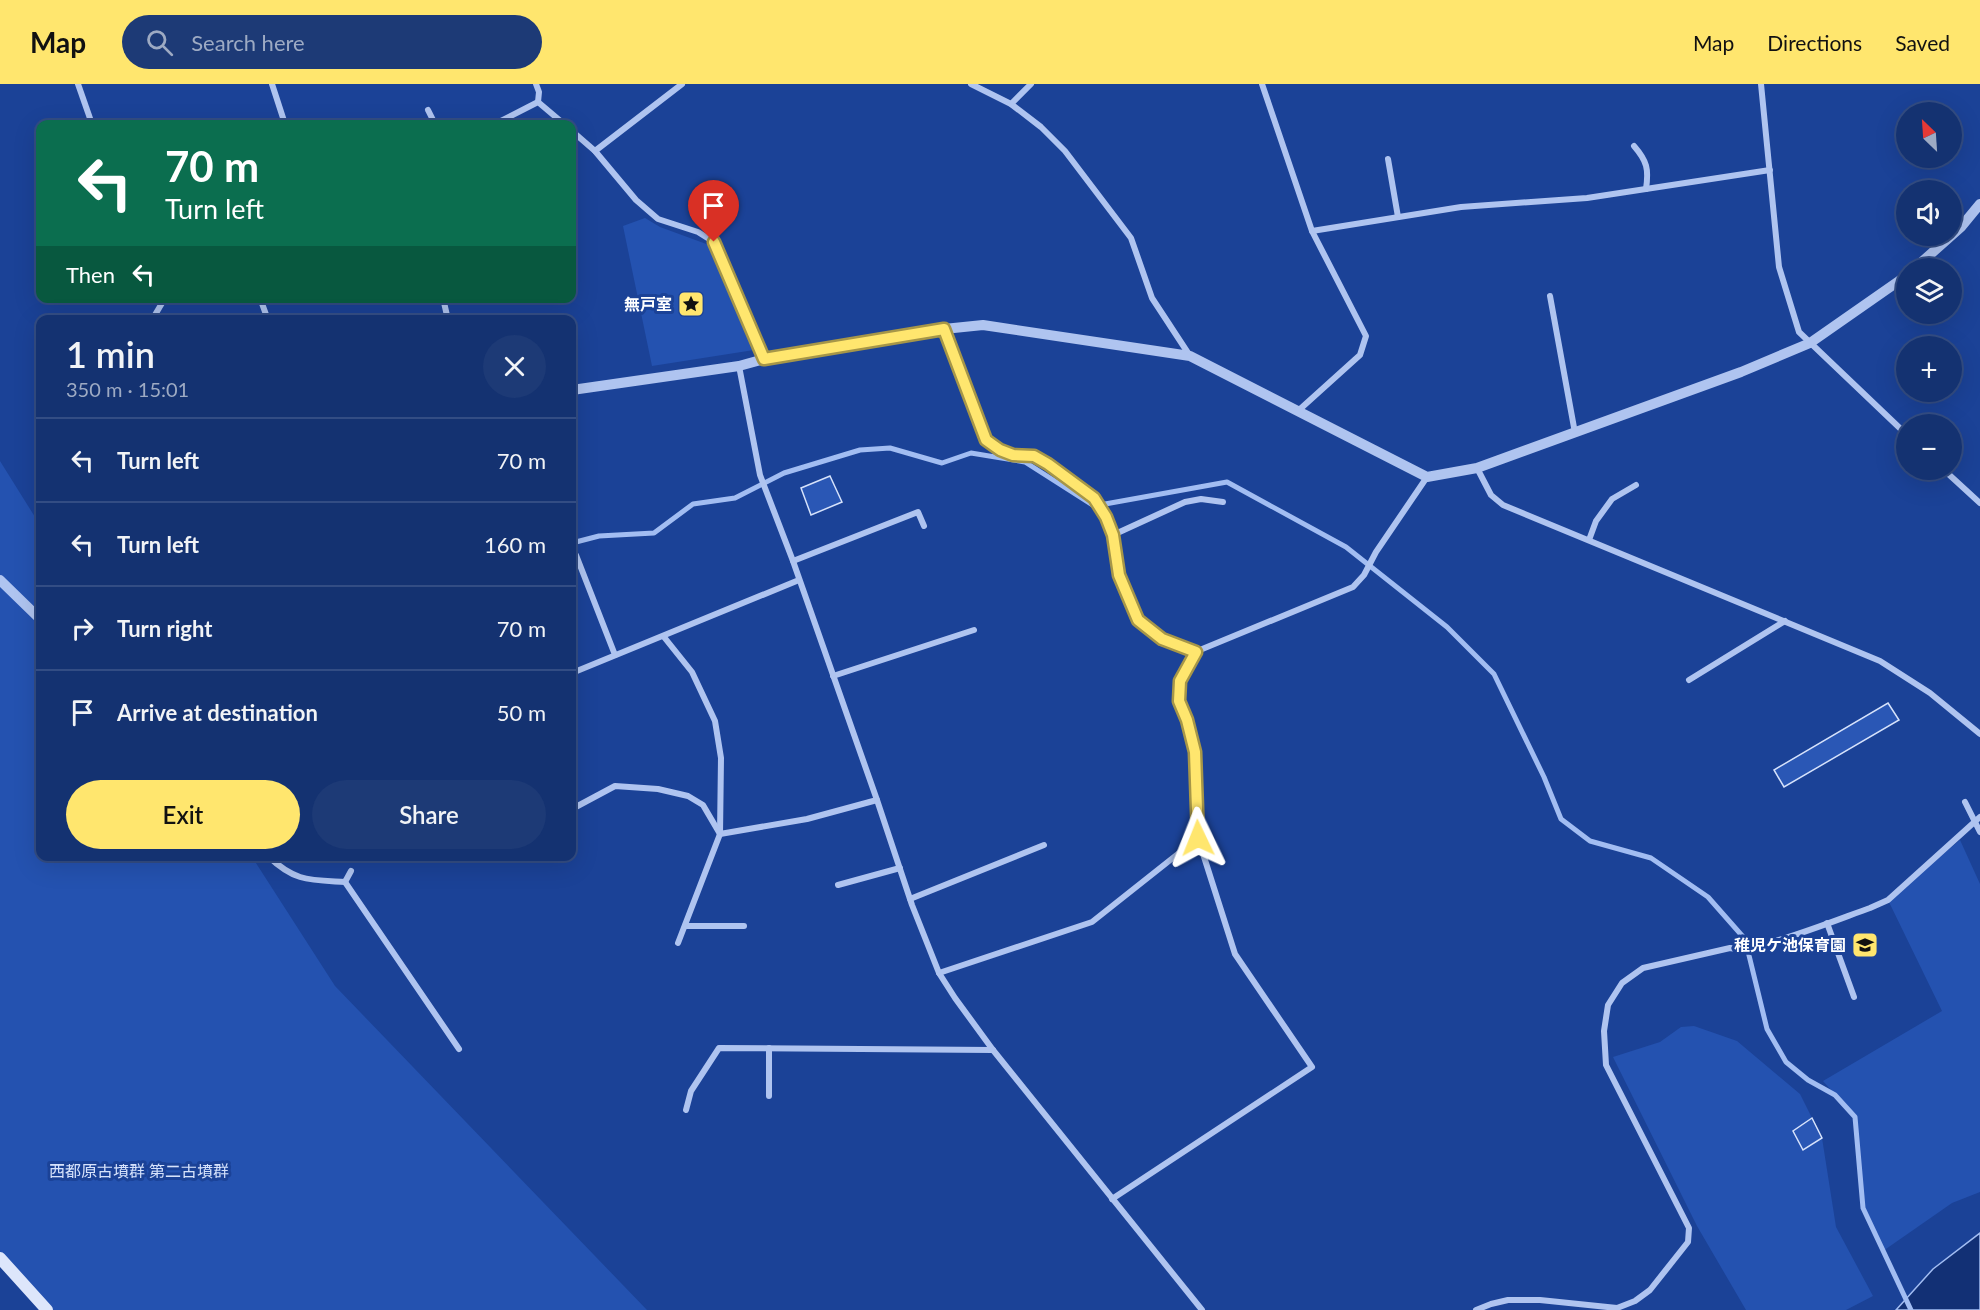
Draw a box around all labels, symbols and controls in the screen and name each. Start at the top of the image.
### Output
search box [122,15,542,69]
text: Map [30,25,86,59]
icon: search [143,26,176,59]
text: Search here [191,29,305,56]
text: Map [1693,30,1734,55]
text: Directions [1767,30,1862,55]
text: Saved [1895,30,1950,55]
north arrow [1896,102,1962,168]
map controls [1896,102,1962,480]
text: 70 m [165,141,259,191]
icon: left [66,144,144,222]
pin [688,180,739,242]
button: sound [1896,180,1962,246]
icon: arrive [697,189,730,222]
text: Turn left [165,192,264,225]
icon: left [127,258,160,291]
button: layers [1896,258,1962,324]
text: Then [66,261,115,288]
place icon: 無戸室 [676,289,706,319]
place label: 無戸室 [624,294,672,313]
text: 1 min [66,332,155,376]
button: close [483,335,546,398]
button: + [1896,336,1962,402]
text: 350 m · 15:01 [66,377,189,401]
button: − [1896,414,1962,480]
icon: left [66,444,99,477]
text: Turn left [117,447,199,474]
text: 70 m [497,447,546,474]
icon: left [66,528,99,561]
text: Turn left [117,531,199,558]
text: 160 m [484,531,546,558]
icon: right [66,612,99,645]
text: Turn right [117,615,212,642]
text: 70 m [497,615,546,642]
icon: arrive [66,696,99,729]
text: Arrive at destination [117,699,318,726]
text: 50 m [497,699,546,726]
button: Exit [66,780,300,849]
button: Share [312,780,546,849]
position arrow [1166,806,1230,870]
school or university icon: 稚児ケ池保育園 [1850,930,1880,960]
place label: 稚児ケ池保育園 [1734,935,1846,954]
park label: 西都原古墳群 第二古墳群 [49,1161,229,1180]

